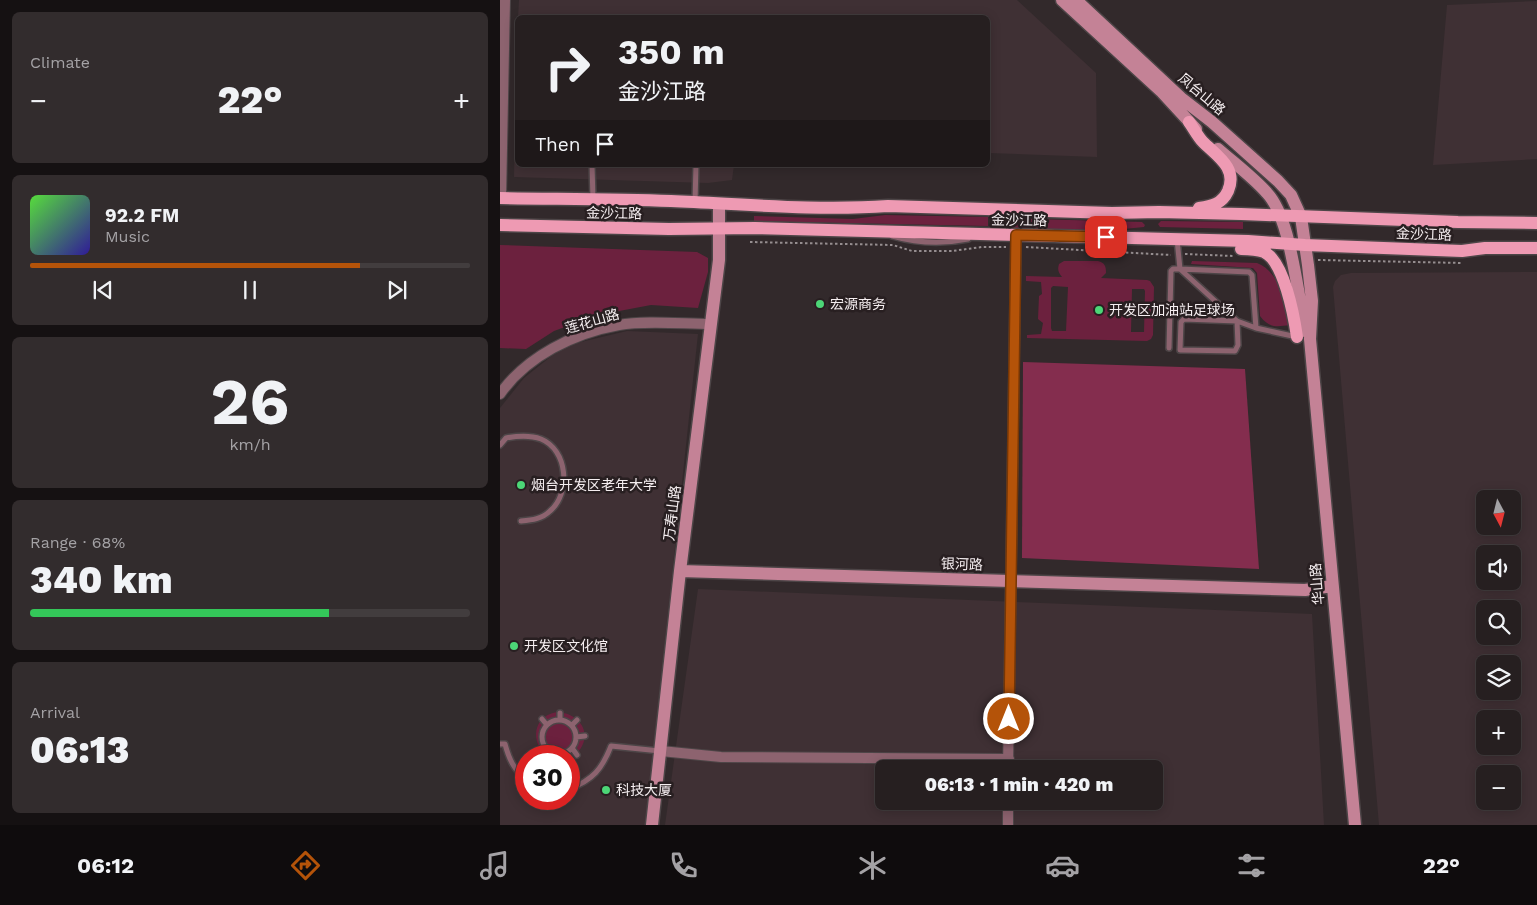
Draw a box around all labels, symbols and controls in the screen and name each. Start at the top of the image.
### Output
text: 350 m [618,31,725,73]
icon: right [535,35,600,100]
text: Climate [30,53,90,72]
street label: 凤台山路 [1175,70,1229,118]
text: 22° [218,78,282,122]
text: 金沙江路 [618,79,706,104]
text: − [30,84,47,117]
text: + [453,84,470,117]
icon: arrive [591,130,619,158]
text: Then [535,133,581,156]
text: 92.2 FM [105,204,179,227]
street label: 金沙江路 [586,205,642,221]
street label: 金沙江路 [991,212,1047,228]
pin [1085,216,1127,258]
icon: arrive [1092,223,1120,251]
street label: 金沙江路 [1396,225,1452,243]
text: Music [105,227,150,246]
icon: previous [89,276,117,304]
icon: pause [236,276,264,304]
icon: next [383,276,411,304]
place label: 宏源商务 [830,296,886,312]
marker: 宏源商务 [814,298,826,310]
place label: 开发区加油站足球场 [1109,302,1235,318]
marker: 开发区加油站足球场 [1093,304,1105,316]
street label: 莲花山路 [563,306,621,336]
text: 26 [211,364,289,440]
text: km/h [229,435,271,454]
place label: 烟台开发区老年大学 [531,477,657,493]
marker: 烟台开发区老年大学 [515,479,527,491]
street label: 万寿山路 [661,484,683,542]
north arrow [1476,490,1521,535]
map controls [1476,490,1521,810]
text: Range · 68% [30,533,125,552]
button: sound [1476,545,1521,590]
street label: 银河路 [941,555,983,573]
text: 340 km [30,558,173,602]
street label: 华山路 [1307,562,1327,606]
button: search [1476,600,1521,645]
place label: 开发区文化馆 [524,638,608,654]
marker: 开发区文化馆 [508,640,520,652]
button: layers [1476,655,1521,700]
position arrow [982,692,1034,744]
text: Arrival [30,703,80,722]
button: + [1476,710,1521,755]
text: 06:13 [30,728,129,772]
speed limit sign: 30 [515,745,580,810]
button: − [1476,765,1521,810]
text: 06:13 · 1 min · 420 m [925,773,1113,796]
place label: 科技大厦 [616,782,672,798]
marker: 科技大厦 [600,784,612,796]
icon: directions [288,848,323,883]
icon: music [477,848,512,883]
icon: phone [666,848,701,883]
icon: climate [855,848,890,883]
icon: car [1045,848,1080,883]
icon: filters [1234,848,1269,883]
text: 06:12 [77,853,134,878]
text: 22° [1423,853,1460,878]

